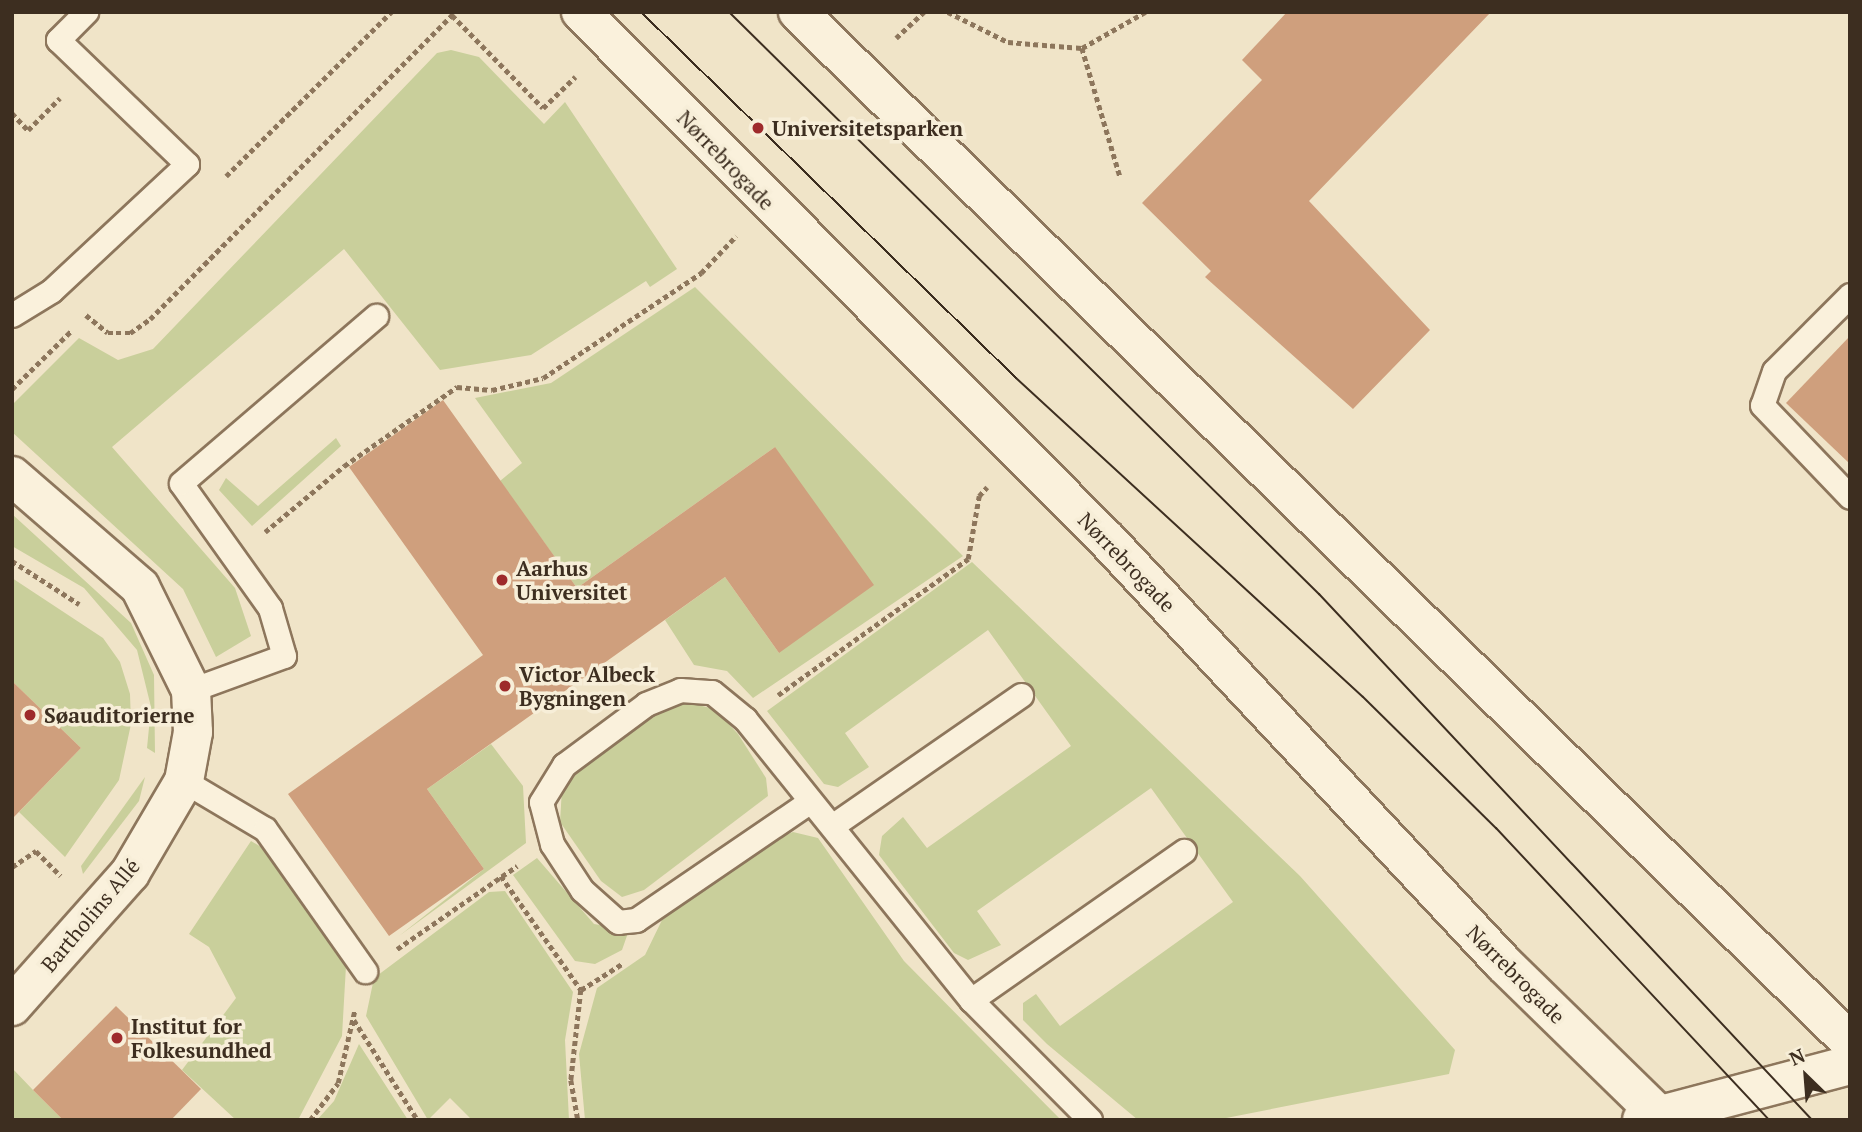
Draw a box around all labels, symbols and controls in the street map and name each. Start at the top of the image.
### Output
street label: Nørrebrogade [672,105,780,215]
place label: Universitetsparken [772,115,963,141]
marker: Universitetsparken [750,120,766,136]
street label: Nørrebrogade [1073,507,1181,617]
place label: Aarhus Universitet [516,555,627,605]
marker: Aarhus Universitet [494,572,510,588]
place label: Victor Albeck Bygningen [519,661,655,711]
marker: Victor Albeck Bygningen [497,678,513,694]
place label: Søauditorierne [44,702,195,728]
marker: Søauditorierne [22,707,38,723]
street label: Bartholins Allé [35,853,145,977]
street label: Nørrebrogade [1462,920,1570,1028]
place label: Institut for Folkesundhed [131,1013,272,1063]
marker: Institut for Folkesundhed [109,1030,125,1046]
north arrow [1771,1041,1841,1111]
text: N [1785,1042,1809,1071]

